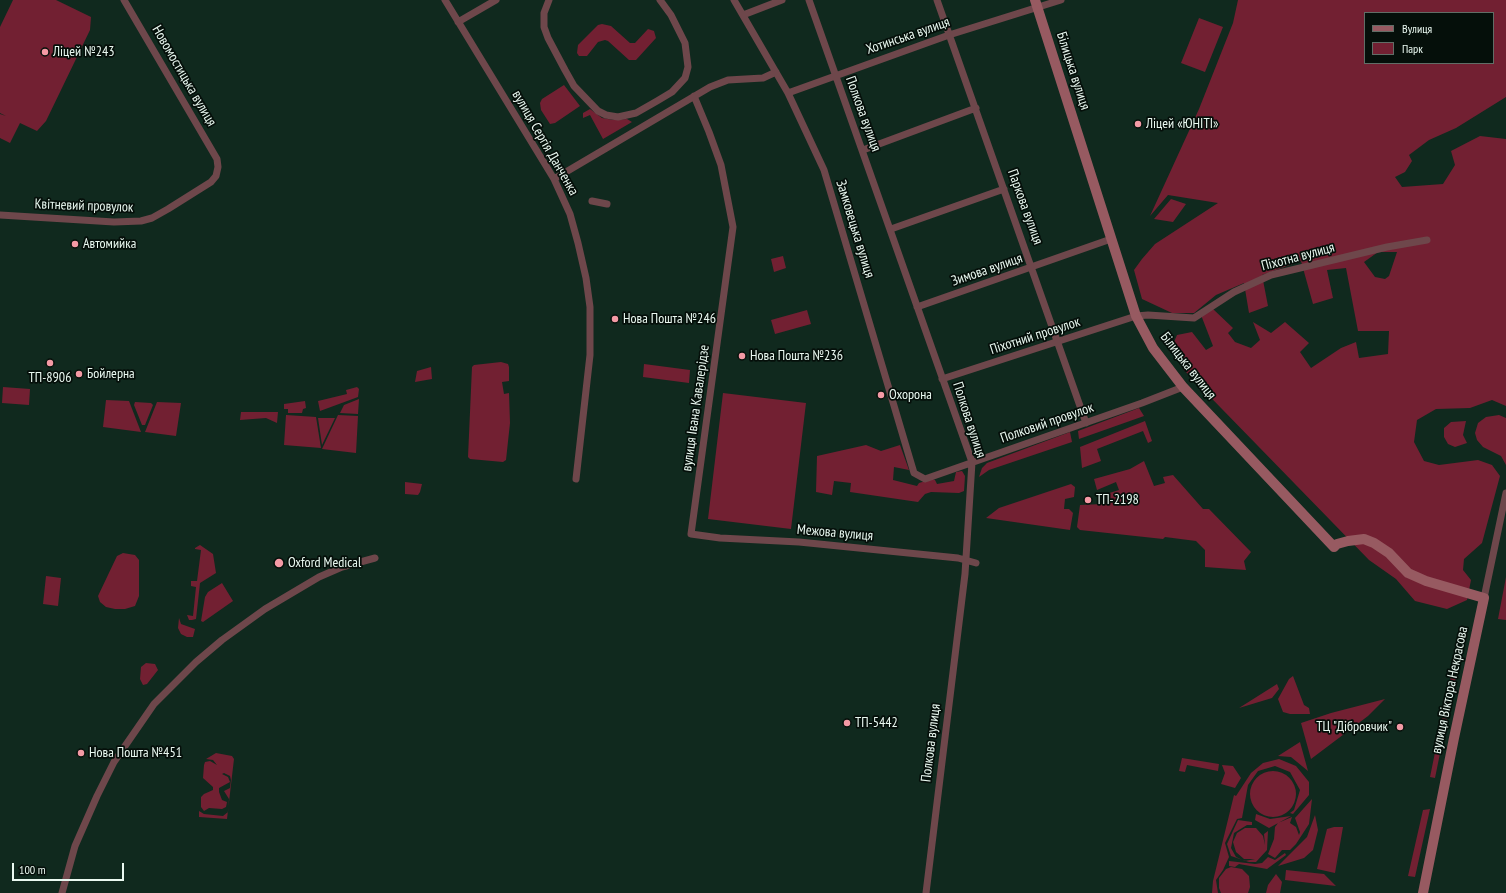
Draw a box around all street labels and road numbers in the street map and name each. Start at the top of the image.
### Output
street label: Хотинська вулиця [864,14,952,58]
street label: Новомостицька вулиця [148,23,220,129]
street label: Білицька вулиця [1053,30,1093,112]
street label: Полкова вулиця [842,74,884,154]
street label: вулиця Сергія Данченка [508,88,582,198]
street label: Паркова вулиця [1004,167,1046,247]
street label: Замковецька вулиця [832,178,878,280]
street label: Квітневий провулок [34,196,134,216]
street label: Піхотна вулиця [1260,239,1336,275]
street label: Зимова вулиця [949,250,1025,290]
street label: Піхотний провулок [988,314,1082,358]
street label: Білицька вулиця [1157,329,1219,403]
street label: вулиця Івана Кавалерідзе [679,344,713,472]
street label: Полкова вулиця [949,380,989,460]
street label: Полковий провулок [998,399,1096,447]
street label: Межова вулиця [796,521,874,545]
street label: вулиця Віктора Некрасова [1428,625,1472,755]
street label: Полкова вулиця [918,703,944,783]

